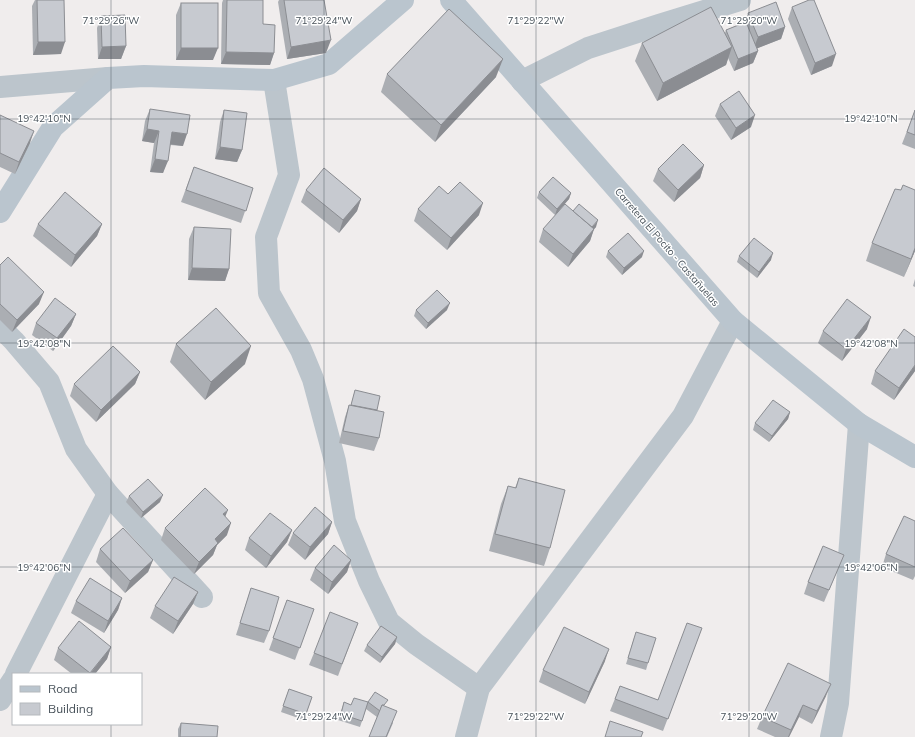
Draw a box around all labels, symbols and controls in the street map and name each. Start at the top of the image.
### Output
text: 71°29'26"W [83,14,139,27]
text: 71°29'24"W [296,14,352,27]
text: 71°29'22"W [508,14,564,27]
text: 71°29'20"W [721,14,777,27]
text: 19°42'10"N [17,112,71,125]
text: 19°42'10"N [844,112,898,125]
street label: Carretera El Pocito - Castañuelas [612,185,722,309]
text: 19°42'08"N [17,337,71,350]
text: 19°42'08"N [844,337,898,350]
text: 19°42'06"N [17,561,71,574]
text: 19°42'06"N [844,561,898,574]
legend [12,673,142,725]
text: Road [48,681,77,696]
text: Building [48,701,93,716]
text: 71°29'24"W [296,710,352,723]
text: 71°29'22"W [508,710,564,723]
text: 71°29'20"W [721,710,777,723]

